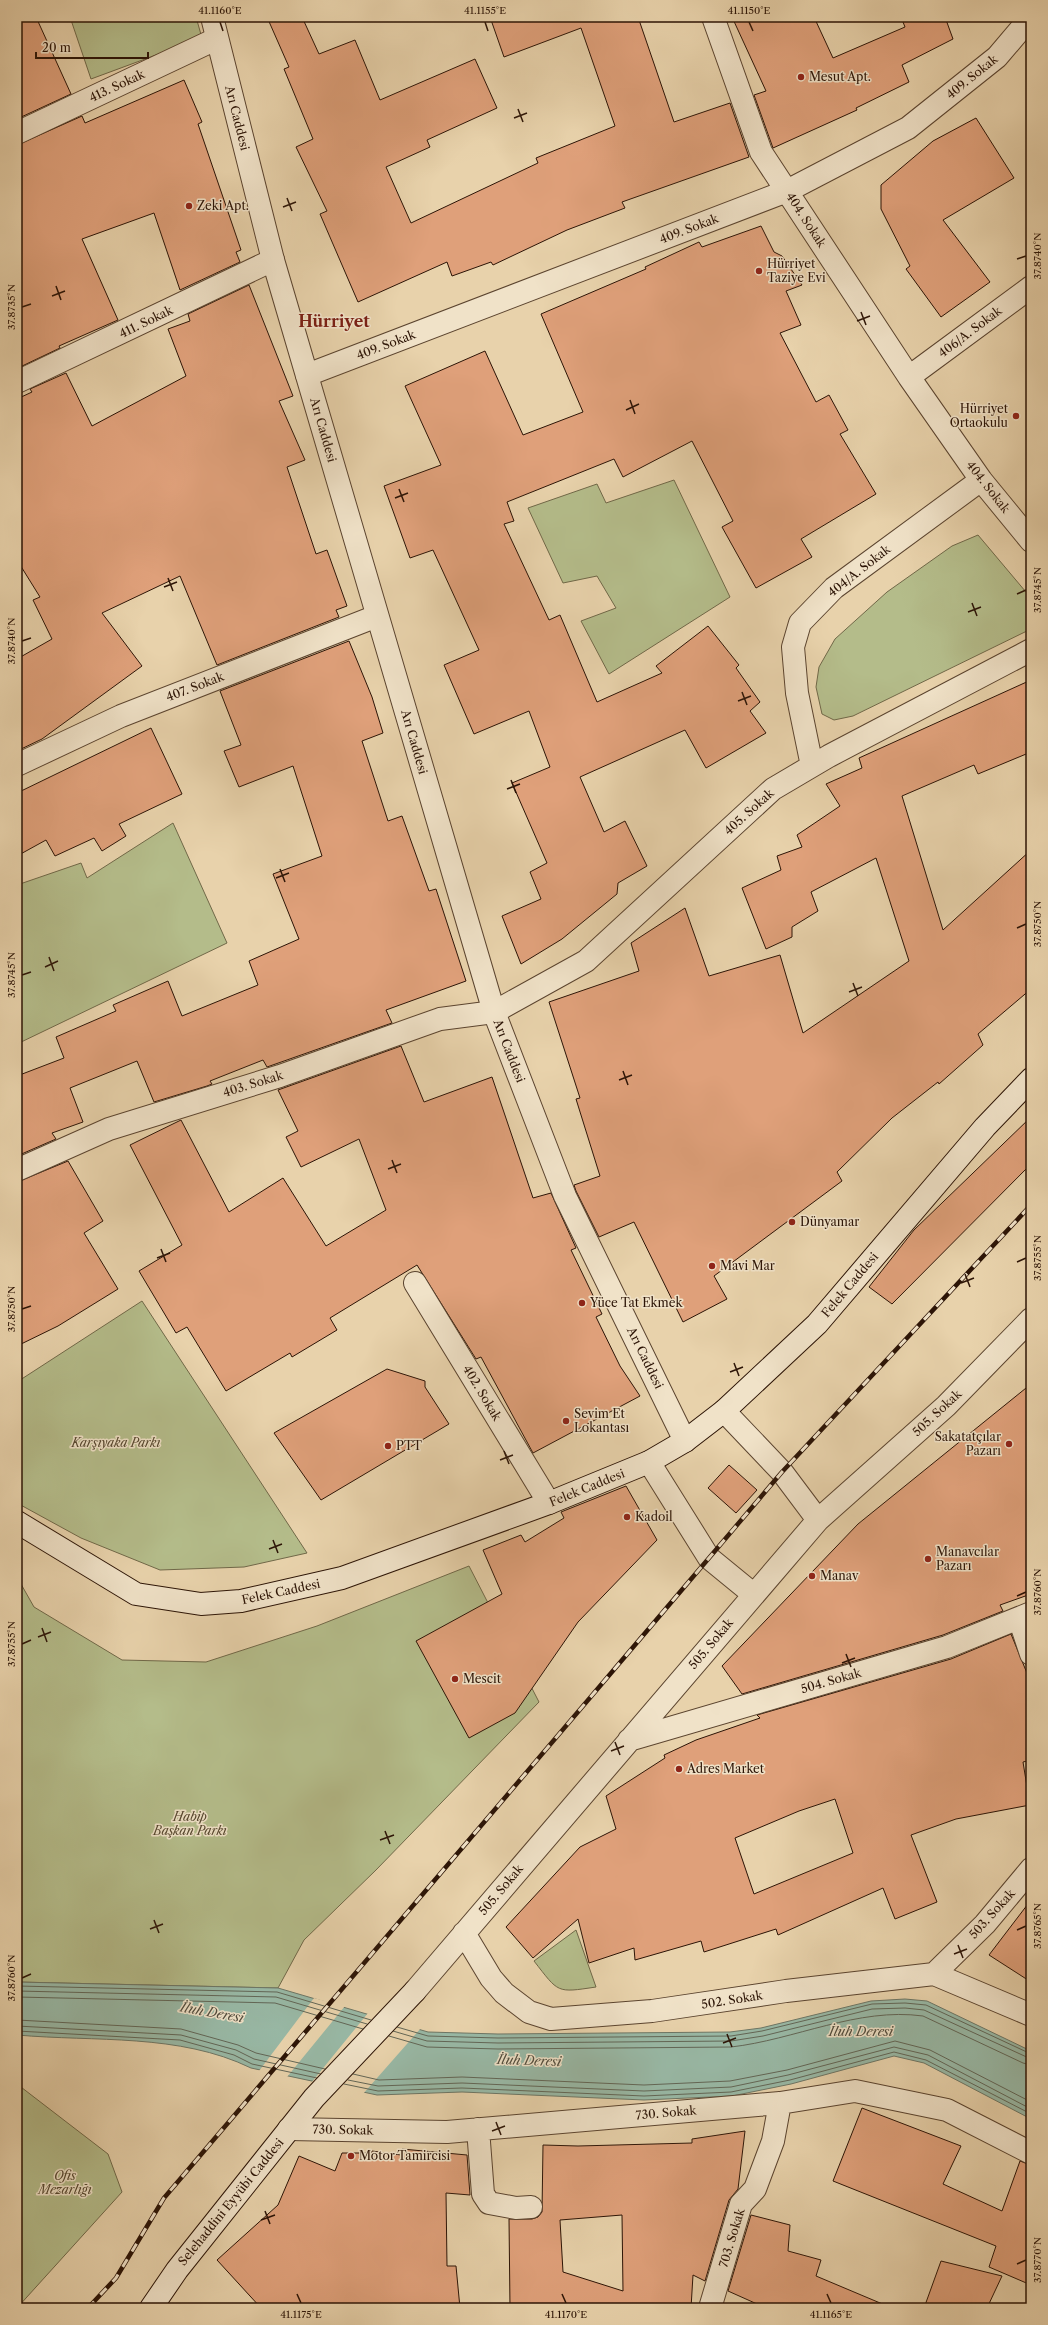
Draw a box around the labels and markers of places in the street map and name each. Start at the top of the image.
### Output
place label: Mesut Apt. [809,69,871,84]
marker: Mesut Apt. [796,72,806,82]
place label: Zeki Apt. [197,198,249,213]
marker: Zeki Apt. [184,201,194,211]
place label: Hürriyet Taziye Evi [767,256,826,285]
marker: Hürriyet Taziye Evi [754,266,764,276]
place label: Hürriyet Ortaokulu [950,401,1009,430]
marker: Hürriyet Ortaokulu [1011,411,1021,421]
place label: Dünyamar [800,1214,859,1229]
marker: Dünyamar [787,1217,797,1227]
place label: Mavi Mar [720,1258,775,1273]
marker: Mavi Mar [707,1261,717,1271]
place label: Yüce Tat Ekmek [589,1295,683,1310]
marker: Yüce Tat Ekmek [577,1298,587,1308]
place label: Sevim Et Lokantası [574,1406,630,1435]
marker: Sevim Et Lokantası [561,1416,571,1426]
place label: Sakatatçılar Pazarı [935,1429,1001,1458]
place label: PTT [396,1438,422,1453]
marker: Sakatatçılar Pazarı [1004,1439,1014,1449]
marker: PTT [383,1441,393,1451]
place label: Kadoil [635,1509,673,1524]
marker: Kadoil [622,1512,632,1522]
place label: Manavcılar Pazarı [936,1544,999,1573]
marker: Manavcılar Pazarı [923,1554,933,1564]
place label: Manav [820,1568,859,1583]
marker: Manav [807,1571,817,1581]
place label: Mescit [463,1671,502,1686]
marker: Mescit [450,1674,460,1684]
place label: Adres Market [686,1761,765,1776]
marker: Adres Market [674,1764,684,1774]
place label: Motor Tamircisi [359,2148,451,2163]
marker: Motor Tamircisi [346,2151,356,2161]

